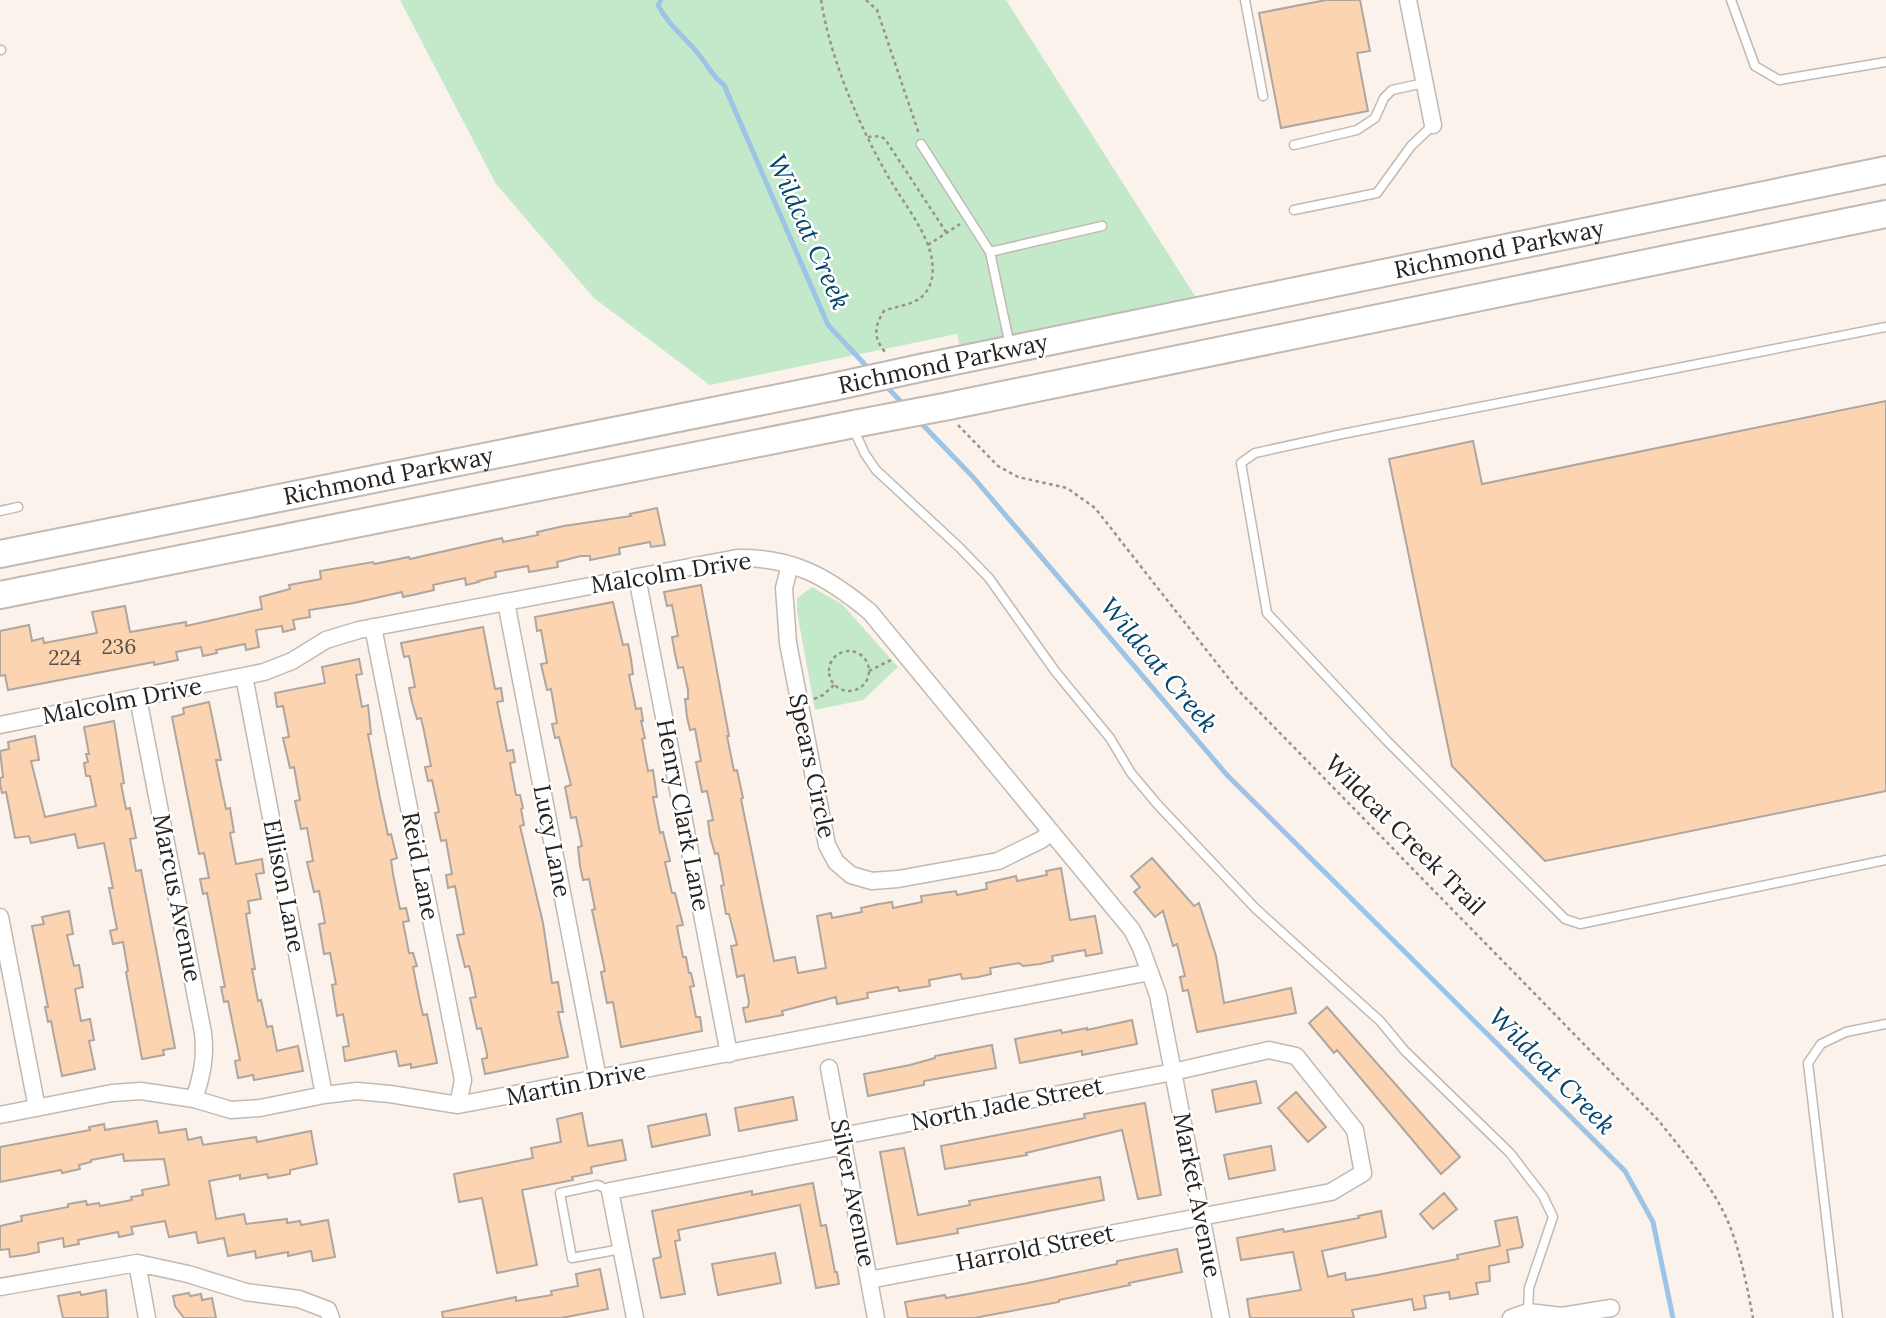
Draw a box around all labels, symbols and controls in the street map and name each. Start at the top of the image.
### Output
water label: Wildcat Creek [761,149,858,315]
street label: Richmond Parkway [1391,212,1607,285]
street label: Richmond Parkway [835,326,1051,401]
street label: Richmond Parkway [280,439,496,512]
street label: Malcolm Drive [589,545,753,600]
water label: Wildcat Creek [1093,590,1226,739]
house number: 236 [102,633,136,660]
house number: 224 [48,644,82,671]
street label: Malcolm Drive [39,670,204,731]
street label: Spears Circle [782,691,843,841]
street label: Henry Clark Lane [650,716,717,914]
street label: Wildcat Creek Trail [1319,748,1492,921]
street label: Lucy Lane [526,782,579,900]
street label: Reid Lane [395,809,446,923]
street label: Marcus Avenue [146,811,209,985]
street label: Ellison Lane [256,817,313,955]
water label: Wildcat Creek [1482,1000,1623,1141]
street label: Martin Drive [503,1055,649,1112]
street label: North Jade Street [908,1070,1106,1137]
street label: Market Avenue [1166,1110,1229,1280]
street label: Silver Avenue [824,1116,883,1269]
street label: Harrold Street [953,1217,1117,1278]

